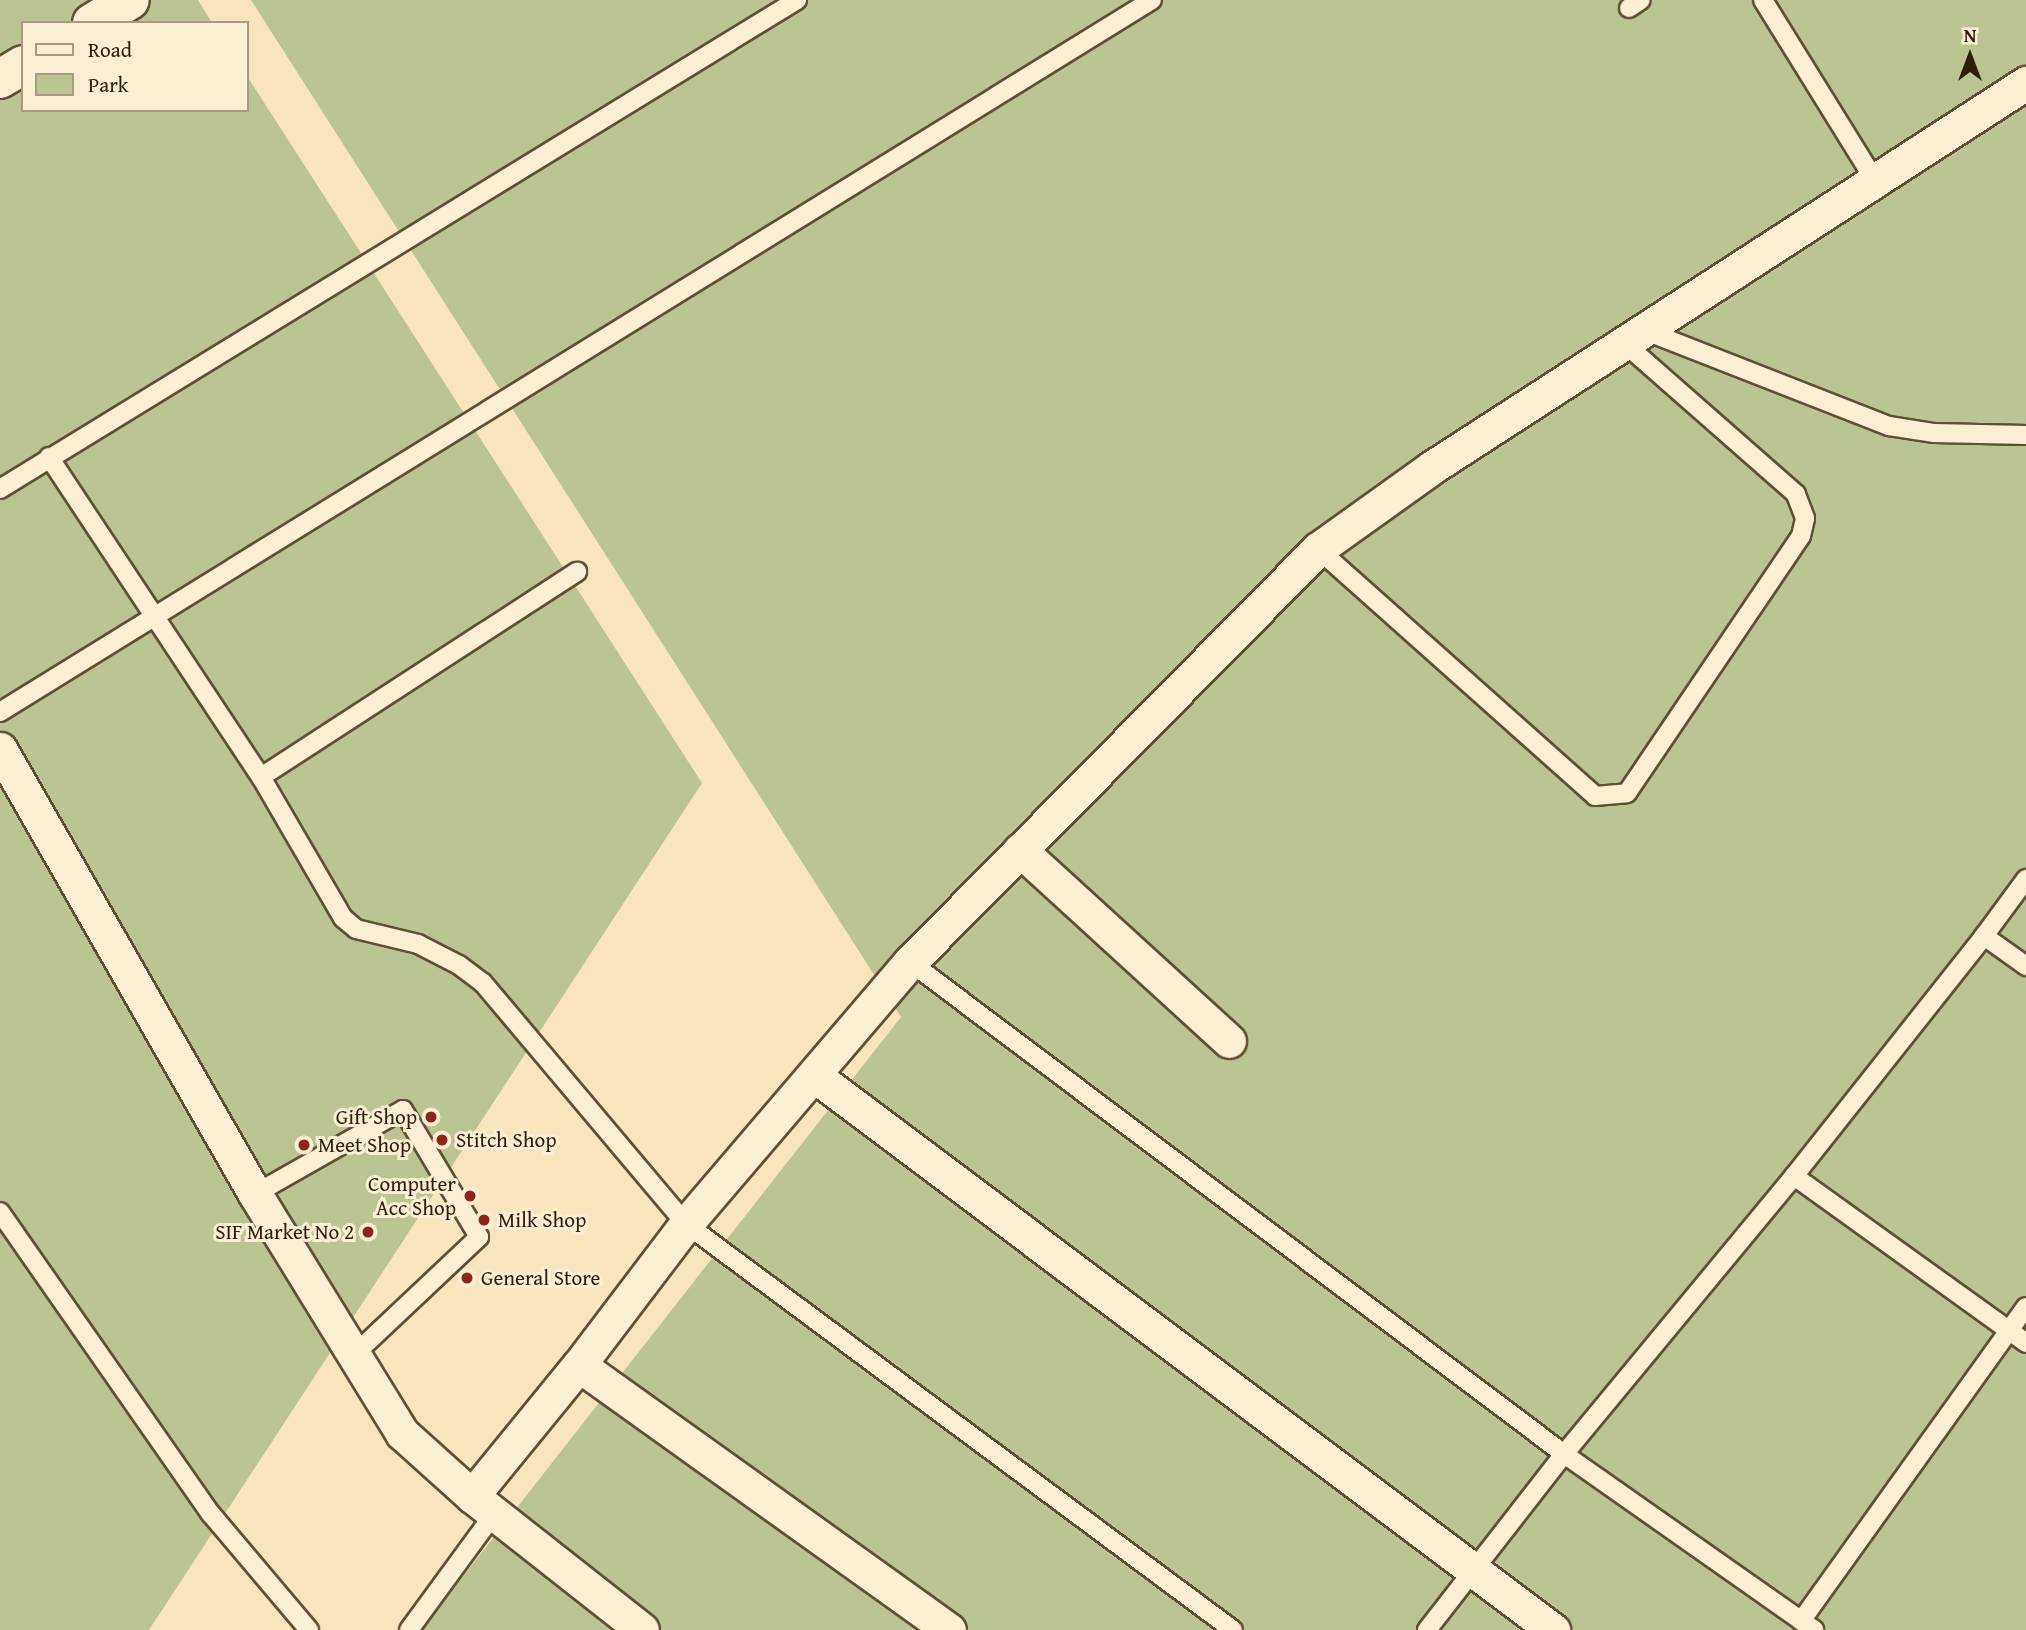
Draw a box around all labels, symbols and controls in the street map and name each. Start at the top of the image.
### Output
legend [21,21,248,112]
north arrow [1935,21,2005,91]
text: N [1964,21,1976,49]
text: Road [88,34,132,65]
text: Park [88,69,129,100]
place label: Gift Shop [336,1104,417,1130]
marker: Gift Shop [423,1109,439,1125]
place label: Stitch Shop [456,1127,556,1153]
place label: Meet Shop [318,1132,411,1158]
marker: Stitch Shop [434,1132,450,1148]
marker: Meet Shop [296,1137,312,1153]
place label: Computer Acc Shop [368,1171,456,1221]
marker: Computer Acc Shop [462,1188,478,1204]
place label: Milk Shop [498,1207,586,1233]
marker: Milk Shop [476,1212,492,1228]
place label: SIF Market No 2 [215,1219,354,1245]
marker: SIF Market No 2 [360,1224,376,1240]
place label: General Store [481,1265,600,1291]
marker: General Store [459,1270,475,1286]

